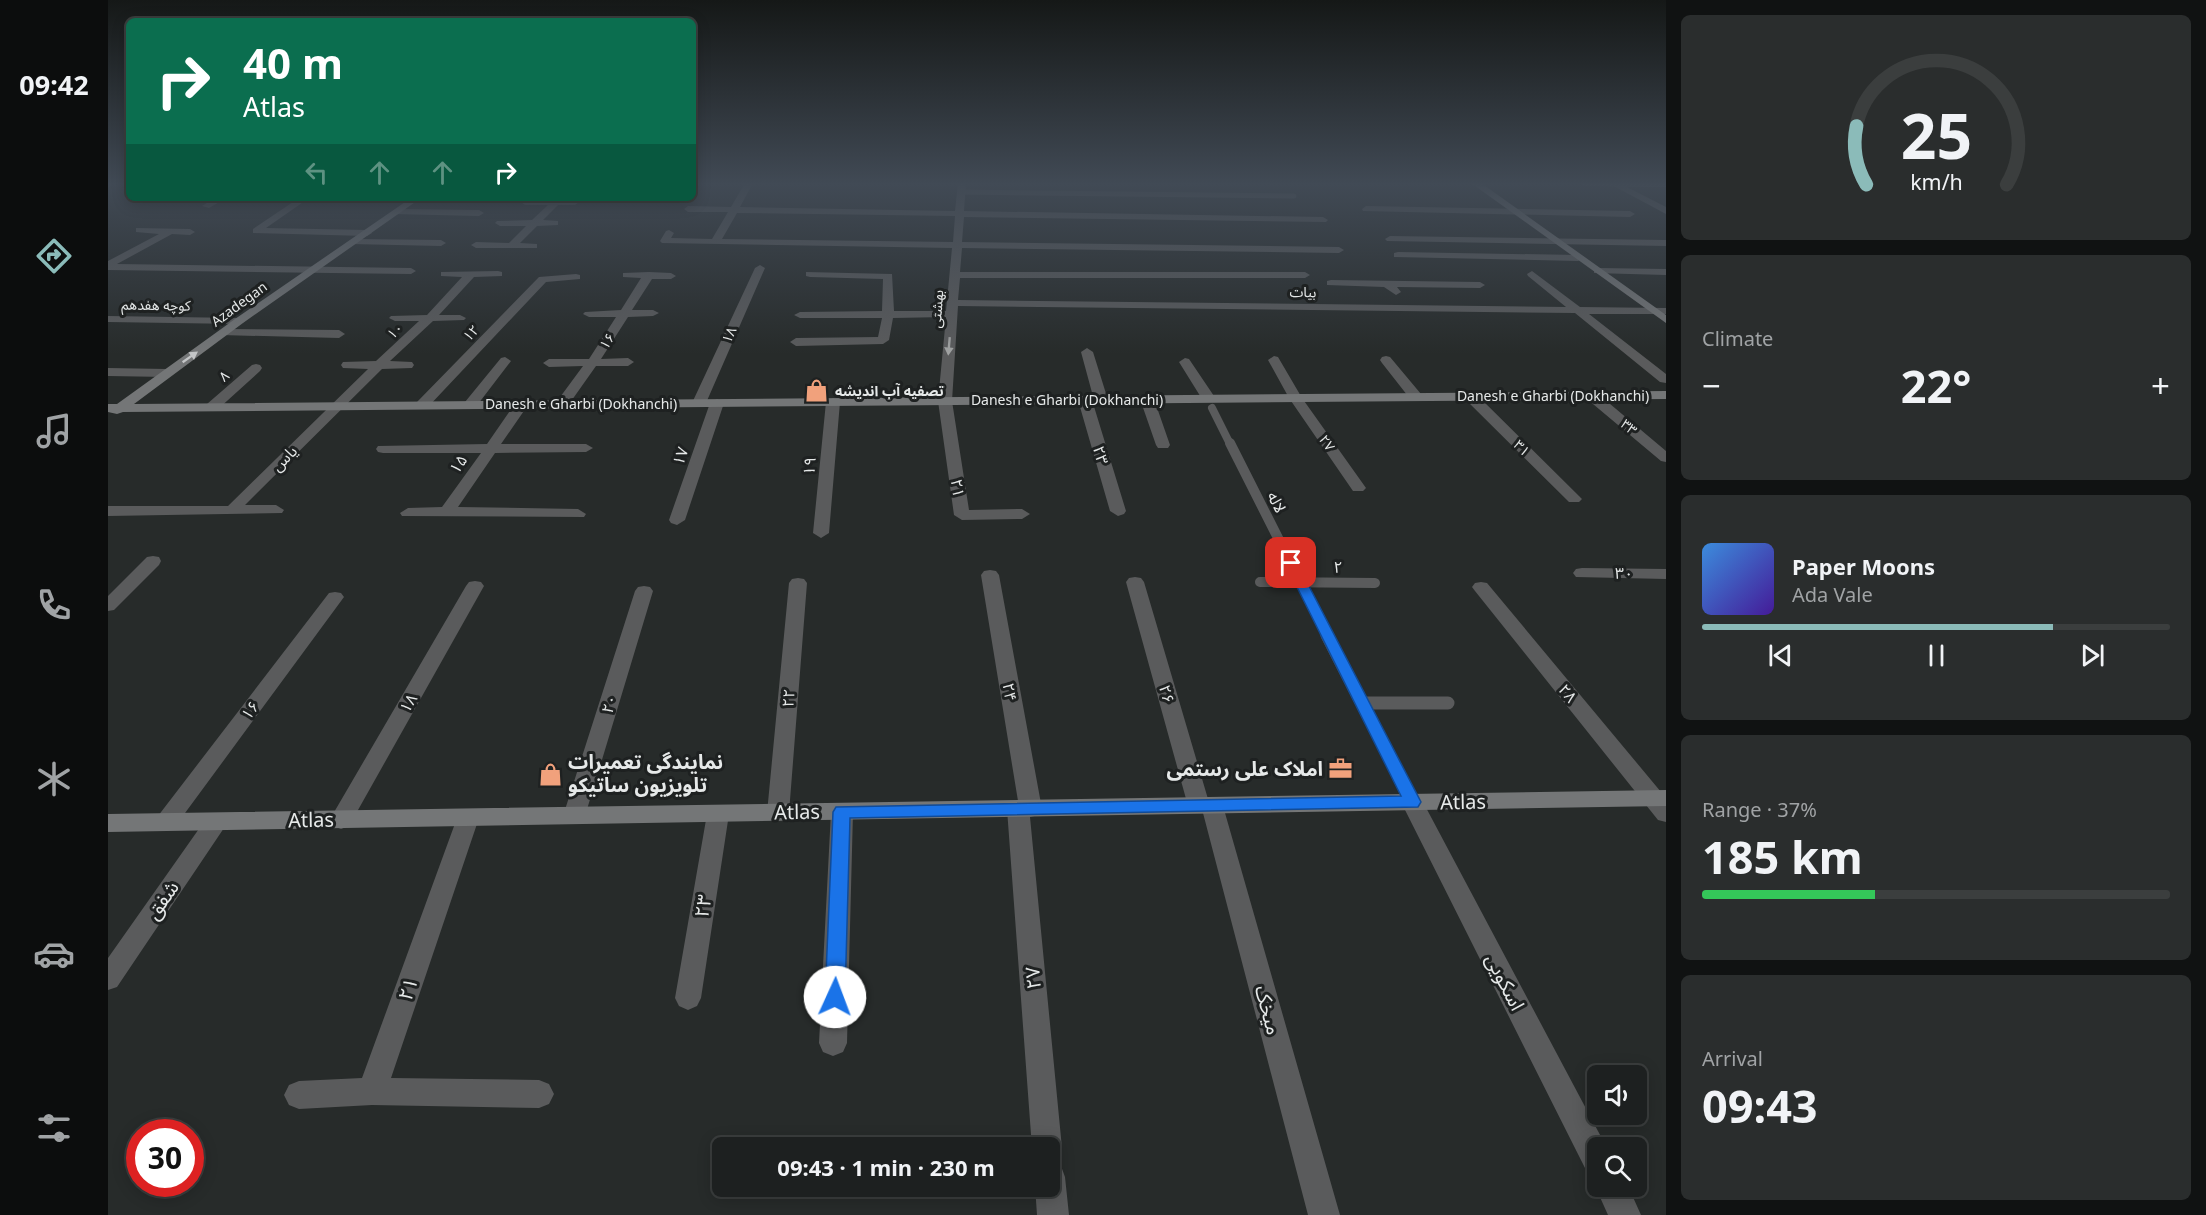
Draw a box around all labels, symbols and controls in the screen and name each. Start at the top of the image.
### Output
text: 40 m [243,34,343,91]
icon: right [144,42,222,120]
text: 09:42 [19,66,89,103]
text: Atlas [243,88,305,125]
text: 25 [1900,92,1972,177]
icon: left [300,156,333,189]
icon: ahead [363,156,396,189]
icon: ahead [426,156,459,189]
icon: right [489,156,522,189]
text: km/h [1910,167,1962,196]
icon: directions [33,235,75,277]
street label: Azadegan [207,277,271,330]
street label: بیات [1289,282,1317,301]
street label: بهشتی [926,289,947,329]
street label: کوچه هفدهم [121,294,191,317]
street label: ۱۰ [382,318,407,343]
street label: ۱۲ [458,320,483,345]
street label: ۱۸ [717,324,740,346]
text: Climate [1702,325,1773,352]
street label: ۱۶ [594,329,619,353]
one-way arrow [944,337,954,356]
one-way arrow [181,351,197,363]
text: 22° [1901,355,1971,416]
text: − [1702,363,1721,408]
text: + [2151,363,2170,408]
street label: ۸ [214,366,233,385]
shop icon: تصفیه آب اندیشه [804,378,830,404]
place label: تصفیه آب اندیشه [835,381,944,400]
street label: Danesh e Gharbi (Dokhanchi) [1457,386,1649,405]
street label: Danesh e Gharbi (Dokhanchi) [971,390,1163,409]
street label: Danesh e Gharbi (Dokhanchi) [485,394,677,413]
icon: music [33,410,75,452]
street label: ۳۳ [1617,414,1642,439]
street label: ۲۷ [1315,431,1340,455]
street label: ۳۱ [1510,435,1535,460]
street label: یاس [266,440,302,476]
street label: ۲۳ [1088,443,1114,467]
street label: ۱۷ [667,444,693,468]
street label: ۱۵ [444,450,472,478]
street label: ۱۹ [797,456,821,476]
street label: ۲۱ [946,477,970,499]
street label: لاله [1262,488,1292,516]
pin [1265,537,1316,588]
icon: arrive [1274,546,1307,579]
text: Paper Moons [1792,551,1935,581]
street label: ۲ [1333,556,1343,578]
street label: ۳۰ [1615,562,1633,584]
text: Ada Vale [1792,581,1873,608]
icon: phone [33,584,75,626]
icon: previous [1764,639,1797,672]
icon: pause [1920,639,1953,672]
icon: next [2076,639,2109,672]
street label: ۲۸ [1554,679,1582,707]
street label: ۲۴ [998,681,1022,703]
street label: ۲۶ [1154,682,1180,706]
street label: ۲۲ [776,688,800,708]
street label: ۱۸ [394,690,422,716]
street label: ۲۰ [596,692,622,716]
street label: ۱۶ [236,696,264,724]
place label: نمایندگی تعمیرات تلویزیون ساتیکو [568,748,723,798]
place label: املاک علی رستمی [1166,755,1323,782]
office icon: املاک علی رستمی [1328,756,1354,782]
icon: climate [33,758,75,800]
shop icon: نمایندگی تعمیرات تلویزیون ساتیکو [537,761,563,787]
street label: Atlas [1440,788,1486,815]
text: Range · 37% [1702,796,1817,823]
street label: Atlas [774,798,820,825]
street label: Atlas [288,806,334,833]
text: 185 km [1702,826,1863,887]
street label: شفق [139,875,185,925]
street label: ۲۳ [687,893,718,919]
icon: car [33,933,75,975]
street label: اسکویی [1480,949,1531,1015]
position arrow [803,965,867,1029]
street label: ۲۷ [1018,965,1047,991]
street label: ۲۱ [391,974,424,1004]
street label: میخک [1249,982,1288,1038]
text: Arrival [1702,1045,1763,1072]
map controls [1587,1065,1647,1197]
button: sound [1587,1065,1647,1125]
text: 09:43 [1702,1075,1818,1136]
icon: filters [33,1107,75,1149]
speed limit sign: 30 [126,1119,204,1197]
button: search [1587,1137,1647,1197]
text: 09:43 · 1 min · 230 m [777,1152,995,1182]

